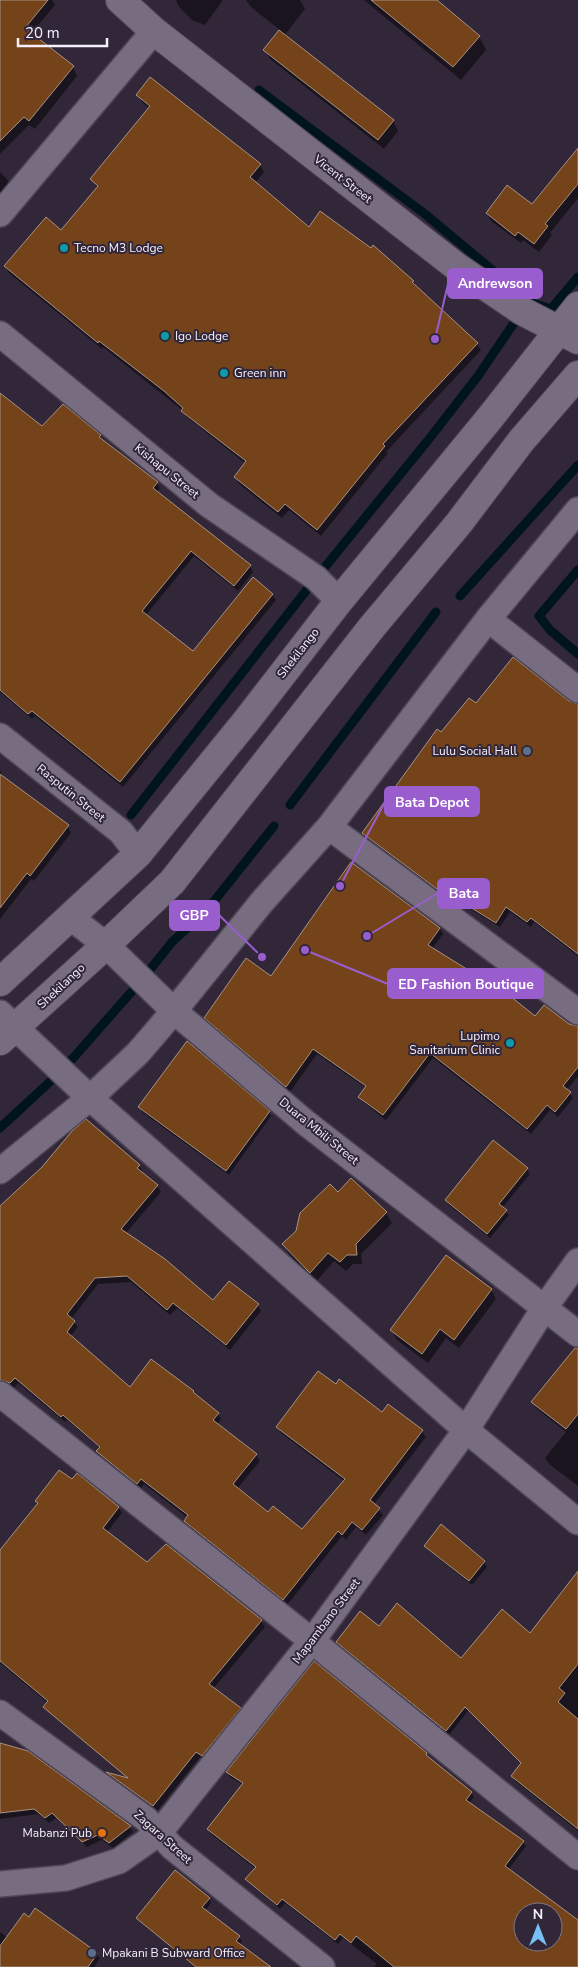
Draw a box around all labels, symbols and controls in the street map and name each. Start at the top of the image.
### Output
scale bar [18,15,106,47]
text: 20 m [25,23,60,43]
street label: Vicent Street [310,151,376,207]
place label: Tecno M3 Lodge [74,240,163,256]
marker: Tecno M3 Lodge [58,242,70,254]
callout: Andrewson [448,269,542,298]
text: Andrewson [458,274,532,293]
place label: Igo Lodge [175,328,228,344]
marker: Igo Lodge [159,330,171,342]
place label: Green inn [234,365,286,381]
marker: Green inn [218,367,230,379]
street label: Kishapu Street [131,440,203,503]
street label: Shekilango [273,624,323,681]
place label: Lulu Social Hall [433,743,517,759]
marker: Lulu Social Hall [521,745,533,757]
street label: Rasputin Street [34,761,109,826]
callout: Bata Depot [385,787,479,816]
text: Bata Depot [395,793,470,812]
callout: Bata [438,879,489,908]
text: Bata [449,884,479,903]
callout: GBP [170,901,219,930]
text: GBP [179,906,209,925]
street label: Shekilango [34,960,89,1012]
callout: ED Fashion Boutique [388,969,543,998]
text: ED Fashion Boutique [398,975,534,994]
place label: Lupimo Sanitarium Clinic [409,1028,500,1058]
marker: Lupimo Sanitarium Clinic [504,1037,516,1049]
street label: Duara Mbili Street [276,1094,363,1169]
street label: Mapambano Street [289,1574,364,1667]
street label: Zagara Street [130,1807,196,1868]
place label: Mabanzi Pub [23,1825,92,1841]
marker: Mabanzi Pub [96,1827,108,1839]
north arrow [513,1902,563,1952]
text: N [533,1905,543,1924]
place label: Mpakani B Subward Office [102,1945,245,1961]
marker: Mpakani B Subward Office [86,1947,98,1959]

